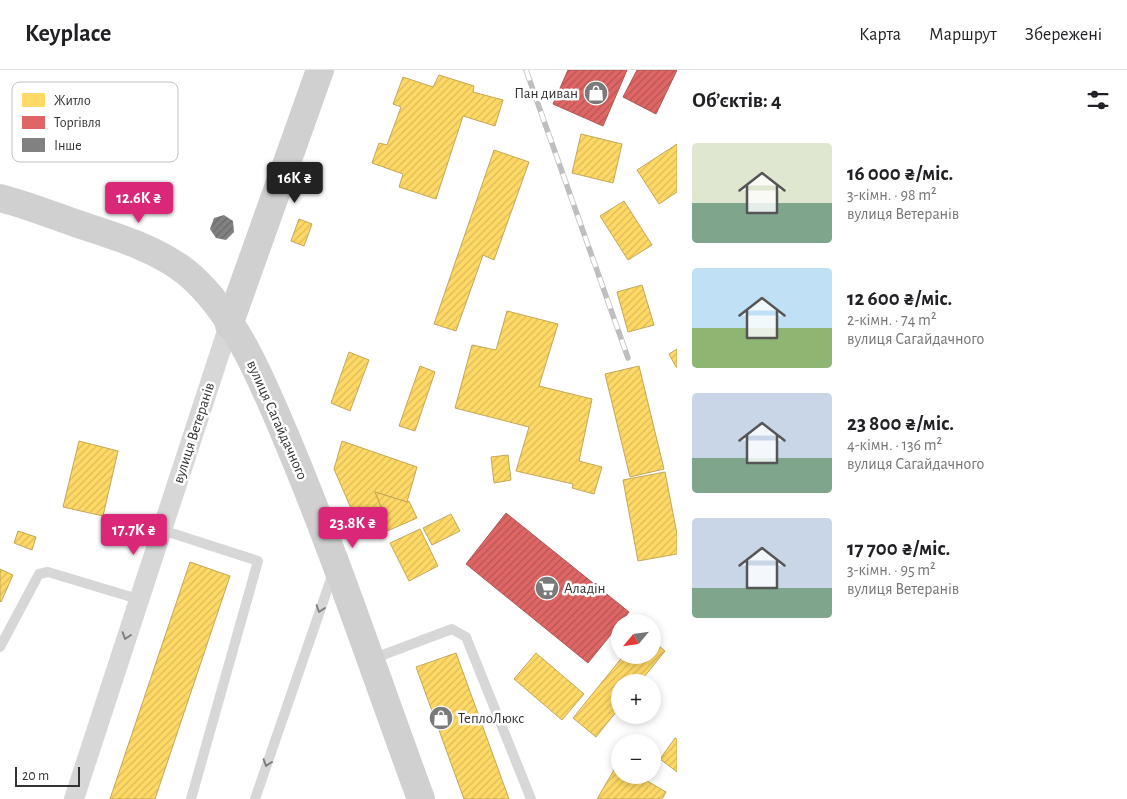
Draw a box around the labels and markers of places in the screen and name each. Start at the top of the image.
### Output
shop icon: Пан диван [583,80,609,106]
place label: Пан диван [514,86,578,101]
pin: 16K ₴ [260,162,330,204]
pin: 12.6K ₴ [93,182,185,224]
pin: 23.8K ₴ [307,506,399,549]
pin: 17.7K ₴ [88,514,180,556]
supermarket icon: Аладін [534,575,560,601]
place label: Аладін [564,581,606,596]
shop icon: ТеплоЛюкс [428,705,454,731]
place label: ТеплоЛюкс [458,711,524,726]

